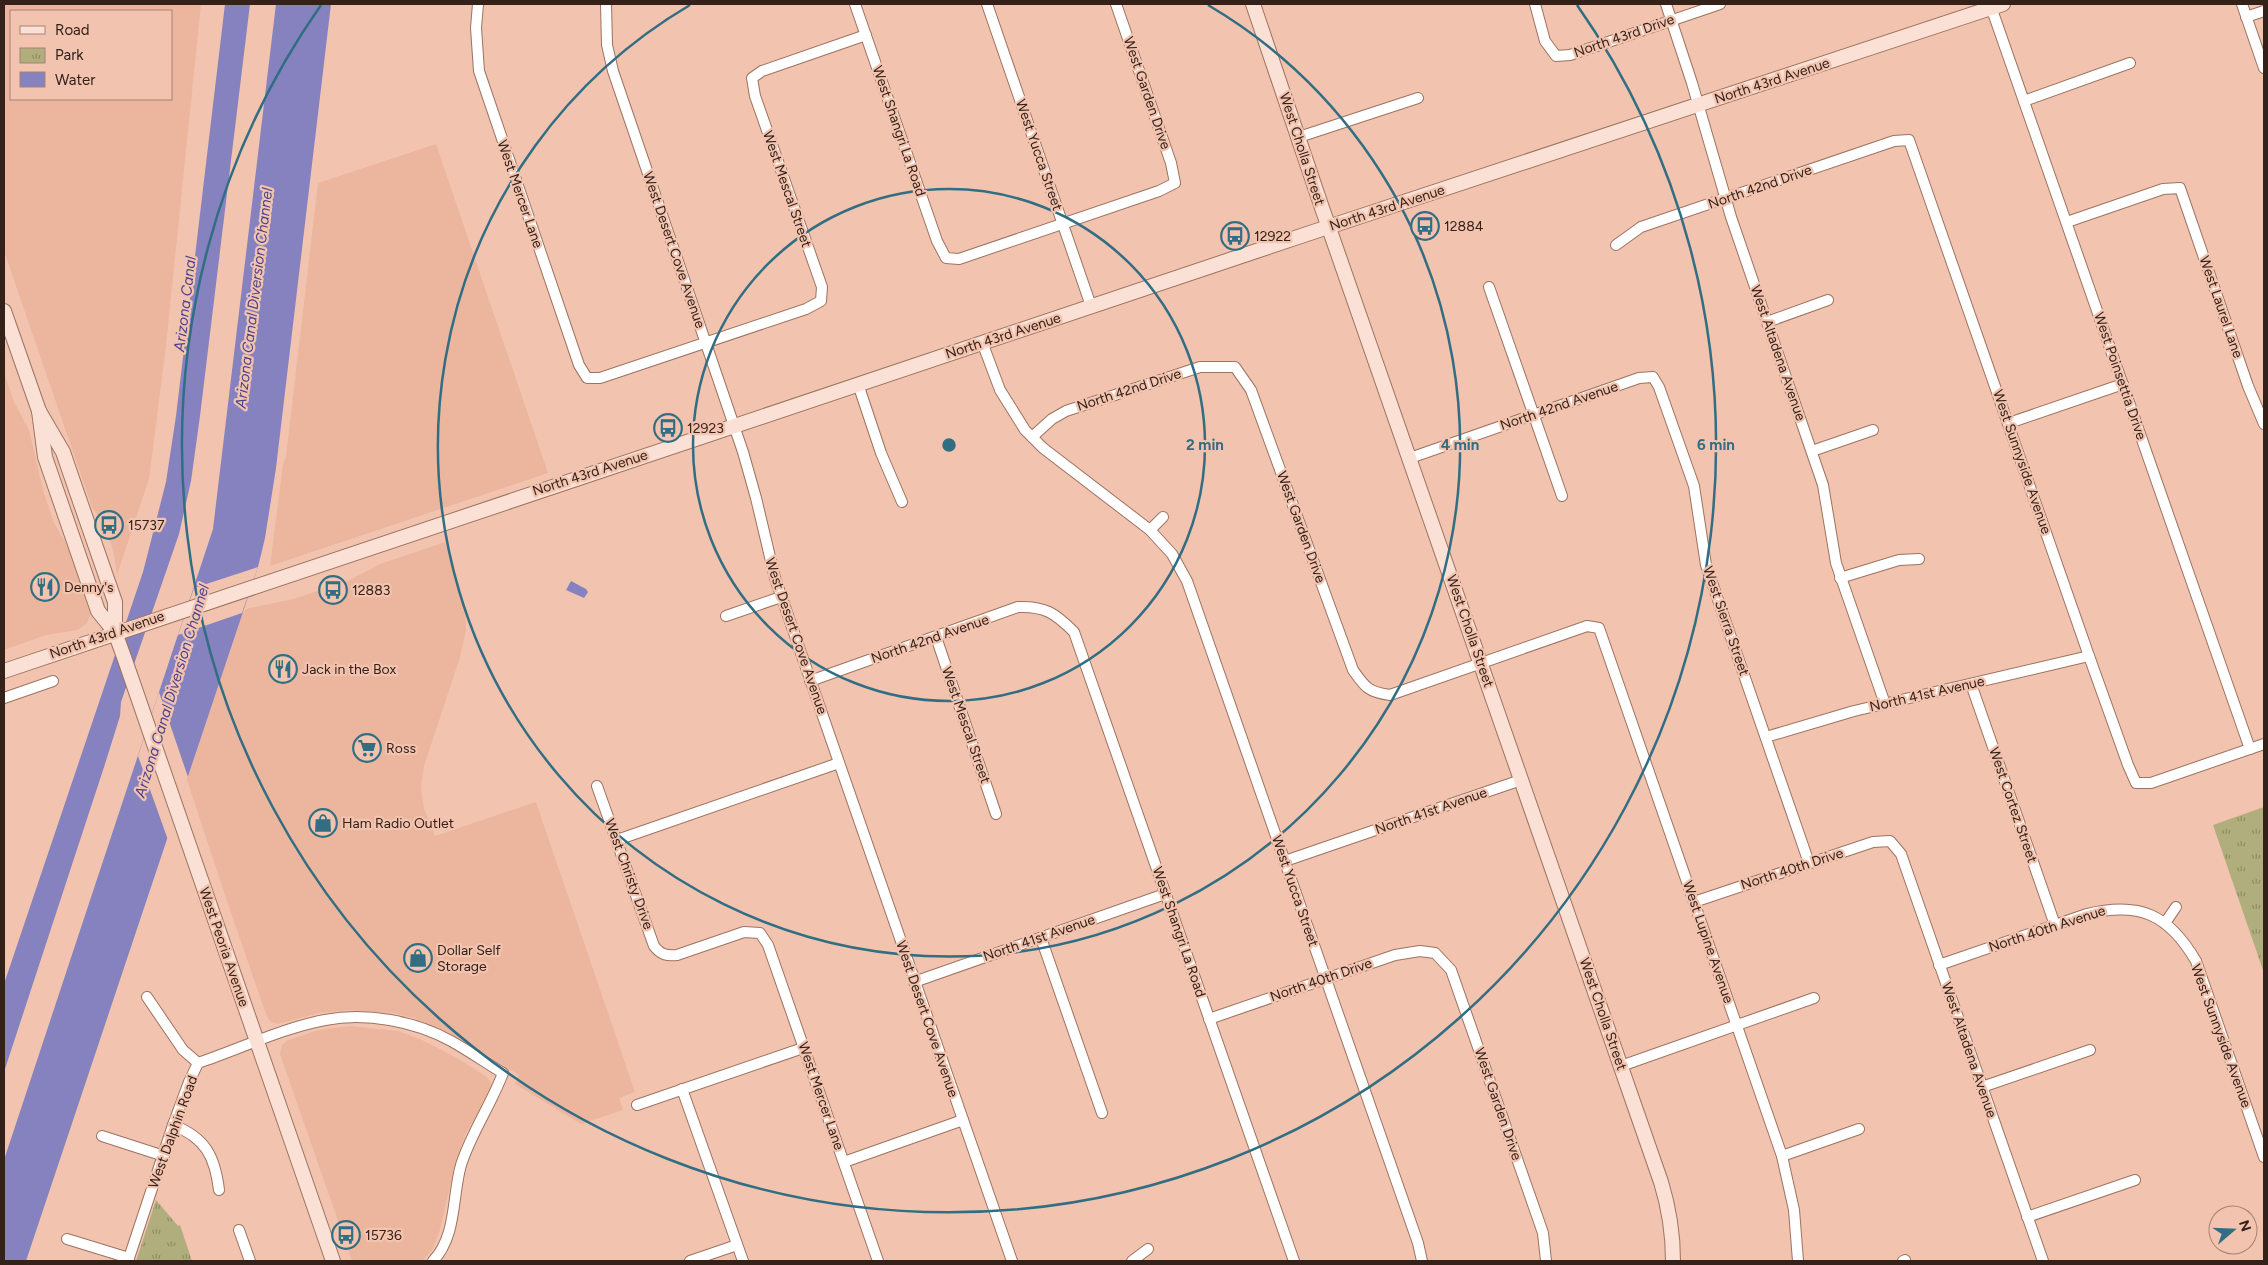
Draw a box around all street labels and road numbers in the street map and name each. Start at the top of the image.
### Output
street label: North 43rd Drive [1571,11,1677,61]
street label: West Garden Drive [1120,35,1174,152]
street label: North 43rd Avenue [1712,54,1832,108]
street label: West Shangri La Road [869,64,929,198]
street label: West Cholla Street [1276,90,1328,208]
street label: West Yucca Street [1012,97,1066,213]
street label: West Mescal Street [759,128,815,250]
street label: West Mercer Lane [494,138,547,251]
street label: North 42nd Drive [1706,161,1814,213]
street label: West Desert Cove Avenue [639,170,709,331]
street label: North 43rd Avenue [1327,181,1447,235]
street label: West Laurel Lane [2196,254,2247,361]
street label: West Altadena Avenue [1747,283,1809,423]
street label: North 43rd Avenue [943,309,1063,363]
street label: West Poinsettia Drive [2090,310,2150,442]
street label: North 42nd Drive [1075,365,1184,415]
street label: North 42nd Avenue [1498,378,1621,434]
street label: West Sunnyside Avenue [1989,388,2055,537]
street label: North 43rd Avenue [530,446,650,500]
street label: West Garden Drive [1273,469,1329,586]
street label: West Desert Cove Avenue [761,556,831,717]
street label: West Sierra Street [1699,564,1753,678]
street label: West Cholla Street [1443,573,1497,689]
street label: North 43rd Avenue [47,607,167,663]
street label: North 42nd Avenue [869,611,992,667]
street label: West Mescal Street [938,664,994,786]
street label: North 41st Avenue [1868,672,1986,715]
street label: West Cortez Street [1985,745,2041,865]
street label: North 41st Avenue [1373,784,1490,838]
street label: West Christy Drive [601,816,657,932]
street label: West Yucca Street [1268,833,1322,949]
street label: North 40th Drive [1739,844,1846,894]
street label: West Shangri La Road [1149,865,1209,999]
street label: West Lupine Avenue [1679,878,1737,1006]
street label: West Peoria Avenue [196,885,253,1009]
street label: North 40th Avenue [1986,902,2108,956]
street label: North 41st Avenue [981,911,1098,965]
street label: West Desert Cove Avenue [892,939,962,1100]
street label: North 40th Drive [1268,954,1375,1005]
street label: West Cholla Street [1576,956,1630,1072]
street label: West Sunnyside Avenue [2187,962,2255,1110]
street label: West Altadena Avenue [1938,980,2000,1120]
street label: West Mercer Lane [795,1040,848,1153]
street label: West Garden Drive [1471,1046,1525,1163]
street label: West Dalphin Road [145,1073,201,1191]

